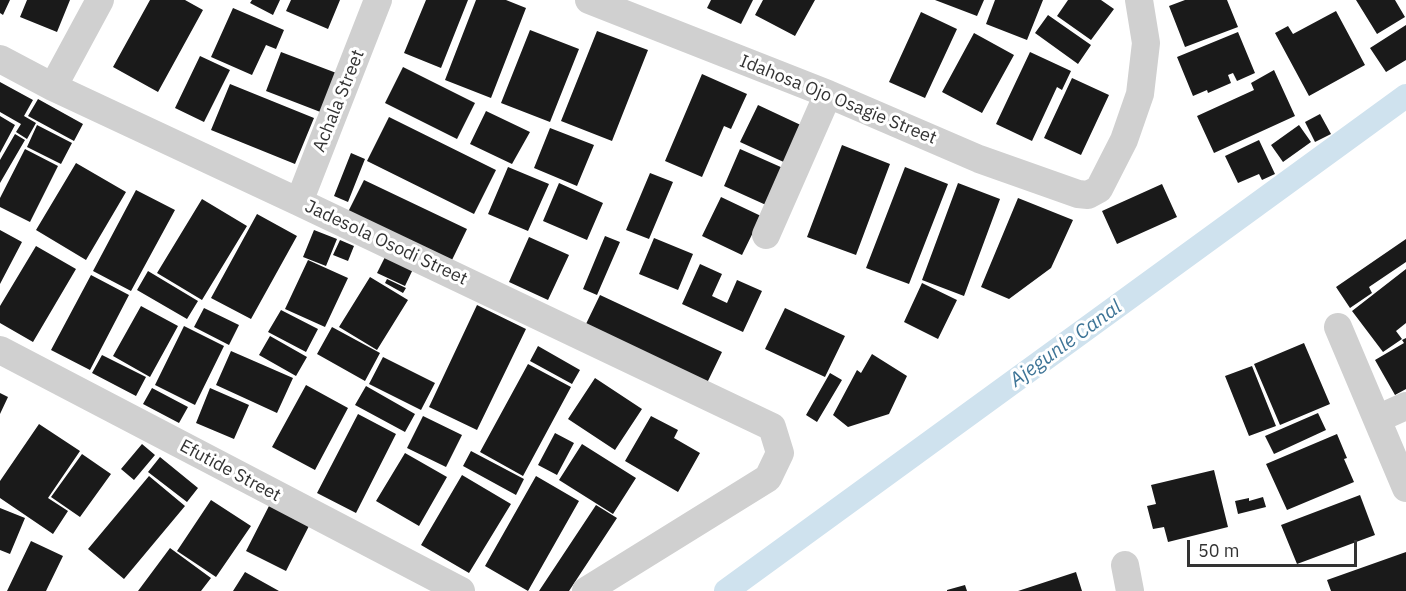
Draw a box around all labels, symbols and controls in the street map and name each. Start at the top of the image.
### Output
street label: Achala Street [309,47,369,155]
street label: Idahosa Ojo Osagie Street [736,51,940,149]
street label: Jadesola Osodi Street [301,196,471,290]
water label: Ajegunle Canal [1005,295,1127,393]
street label: Efutide Street [176,435,284,507]
scale bar [1190,528,1360,566]
text: 50 m [1198,539,1240,562]

